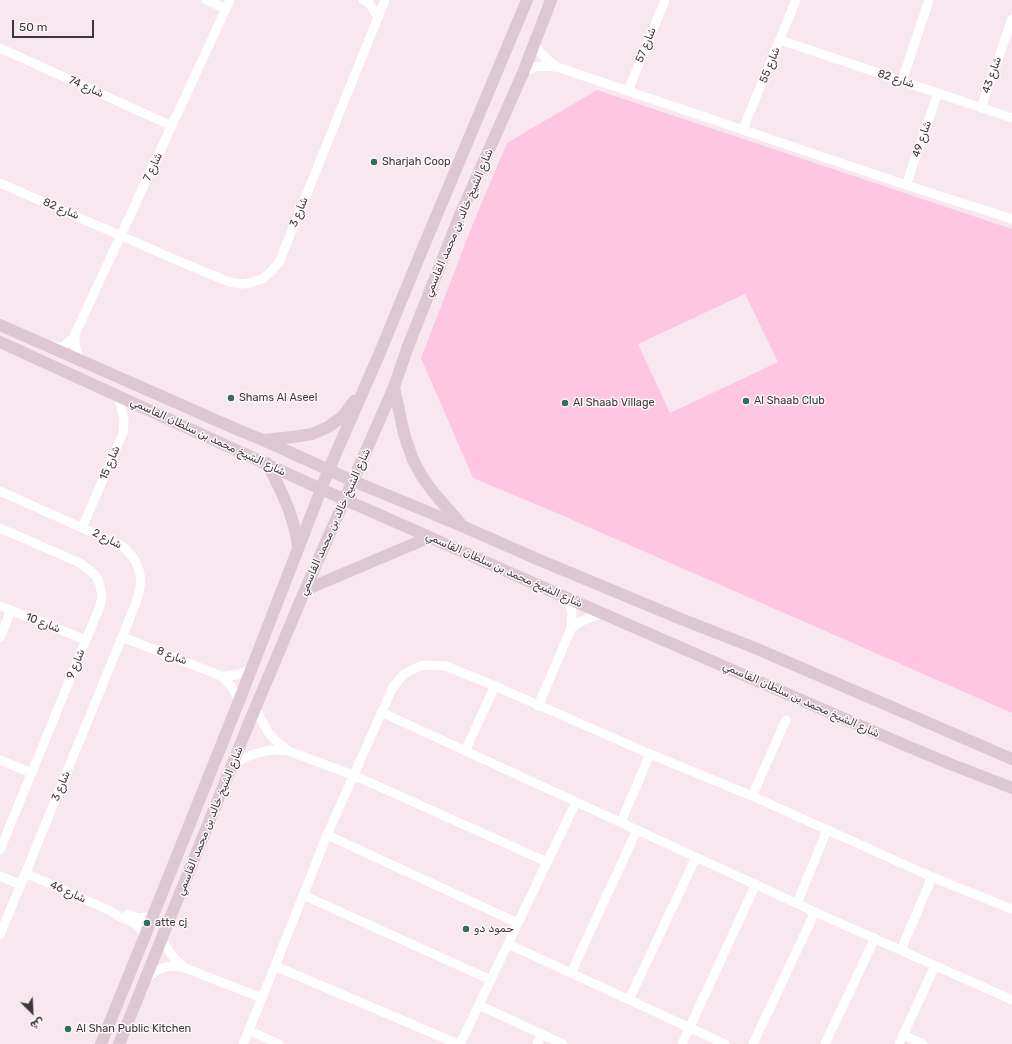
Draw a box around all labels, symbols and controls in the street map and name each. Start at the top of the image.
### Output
scale bar [14,12,96,38]
text: 50 m [19,20,47,34]
street label: شارع 57 [633,25,659,65]
street label: شارع 55 [757,45,783,85]
street label: شارع 43 [980,55,1004,95]
street label: شارع 82 [876,67,916,91]
street label: شارع 74 [67,74,105,100]
street label: شارع 49 [910,119,934,159]
street label: شارع الشيخ خالد بن محمد القاسمي [422,147,496,299]
street label: شارع 7 [141,150,165,184]
place label: Sharjah Coop [382,155,451,169]
marker: Sharjah Coop [369,157,379,167]
street label: شارع 82 [41,195,81,223]
street label: شارع 3 [287,195,311,229]
place label: Shams Al Aseel [239,391,317,405]
marker: Shams Al Aseel [226,393,236,403]
place label: Al Shaab Club [754,394,825,408]
street label: شارع الشيخ محمد بن سلطان القاسمي [128,395,288,479]
place label: Al Shaab Village [573,396,655,410]
marker: Al Shaab Club [741,396,751,406]
marker: Al Shaab Village [560,398,570,408]
street label: شارع 15 [97,444,123,482]
street label: شارع الشيخ خالد بن محمد القاسمي [296,446,374,598]
street label: شارع 2 [90,526,124,552]
street label: شارع الشيخ محمد بن سلطان القاسمي [424,529,584,611]
street label: شارع 10 [24,610,62,636]
street label: شارع 8 [155,644,189,668]
street label: شارع 9 [64,647,88,681]
street label: شارع الشيخ محمد بن سلطان القاسمي [721,659,881,741]
street label: شارع الشيخ خالد بن محمد القاسمي [174,744,246,898]
street label: شارع 3 [49,769,73,803]
street label: شارع 46 [48,878,88,906]
place label: atte cj [155,916,187,930]
marker: atte cj [142,918,152,928]
place label: حمود دو [474,922,514,936]
marker: حمود دو [461,924,471,934]
north arrow [12,992,52,1032]
text: ش [28,1015,46,1032]
place label: Al Shan Public Kitchen [76,1022,191,1036]
marker: Al Shan Public Kitchen [63,1024,73,1034]

